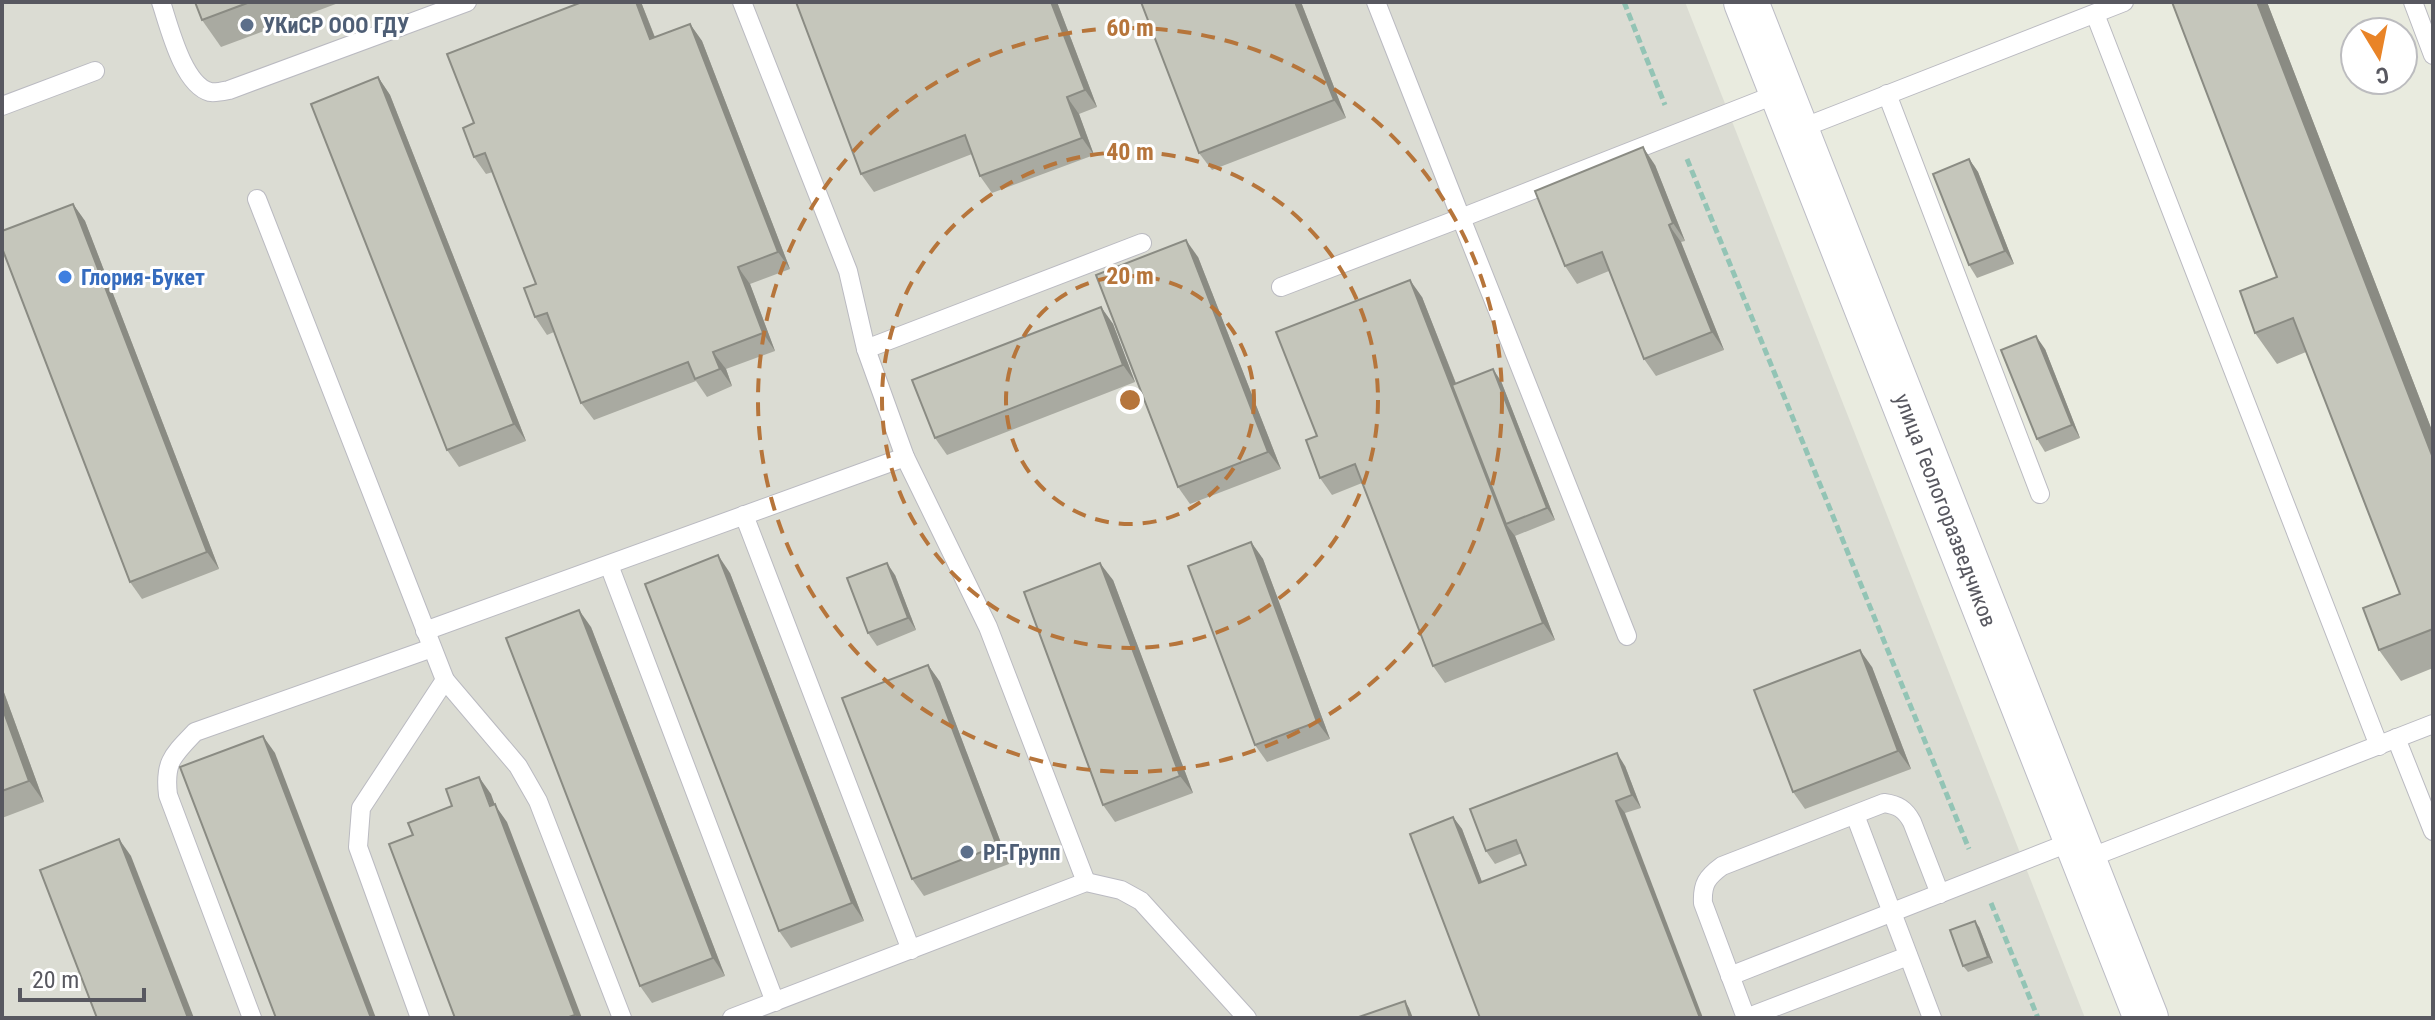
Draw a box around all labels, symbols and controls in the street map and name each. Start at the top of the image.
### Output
place label: УКиСР ООО ГДУ [263,13,409,38]
text: 60 m [1106,14,1154,42]
marker: УКиСР ООО ГДУ [238,16,256,34]
north arrow [2339,16,2419,96]
text: С [2374,62,2391,89]
text: 40 m [1106,138,1154,166]
text: 20 m [1106,262,1154,290]
place label: Глория-Букет [81,265,205,290]
marker: Глория-Букет [56,268,74,286]
centre of rings [1116,386,1144,414]
street label: улица Геологоразведчиков [1889,390,2002,630]
place label: РГ-Групп [983,840,1061,865]
marker: РГ-Групп [958,843,976,861]
scale bar [20,952,144,1002]
text: 20 m [32,966,79,994]

